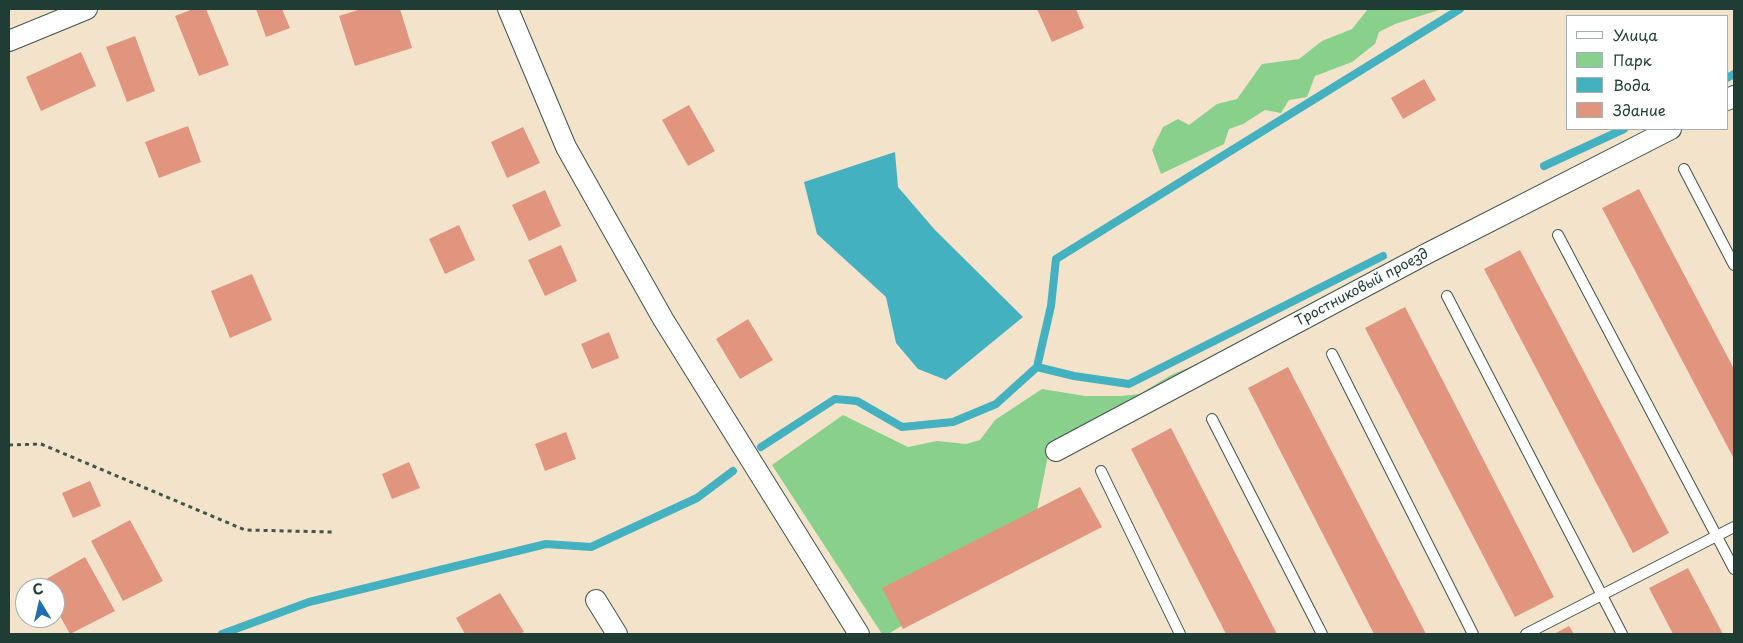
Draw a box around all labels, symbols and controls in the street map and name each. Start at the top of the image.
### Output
legend [1566,15,1728,130]
text: Улица [1613,23,1658,46]
text: Парк [1613,48,1652,71]
text: Вода [1613,73,1650,96]
text: Здание [1613,98,1666,121]
street label: Тростниковый проезд [1292,246,1432,330]
text: С [31,577,45,600]
north arrow [15,578,65,628]

